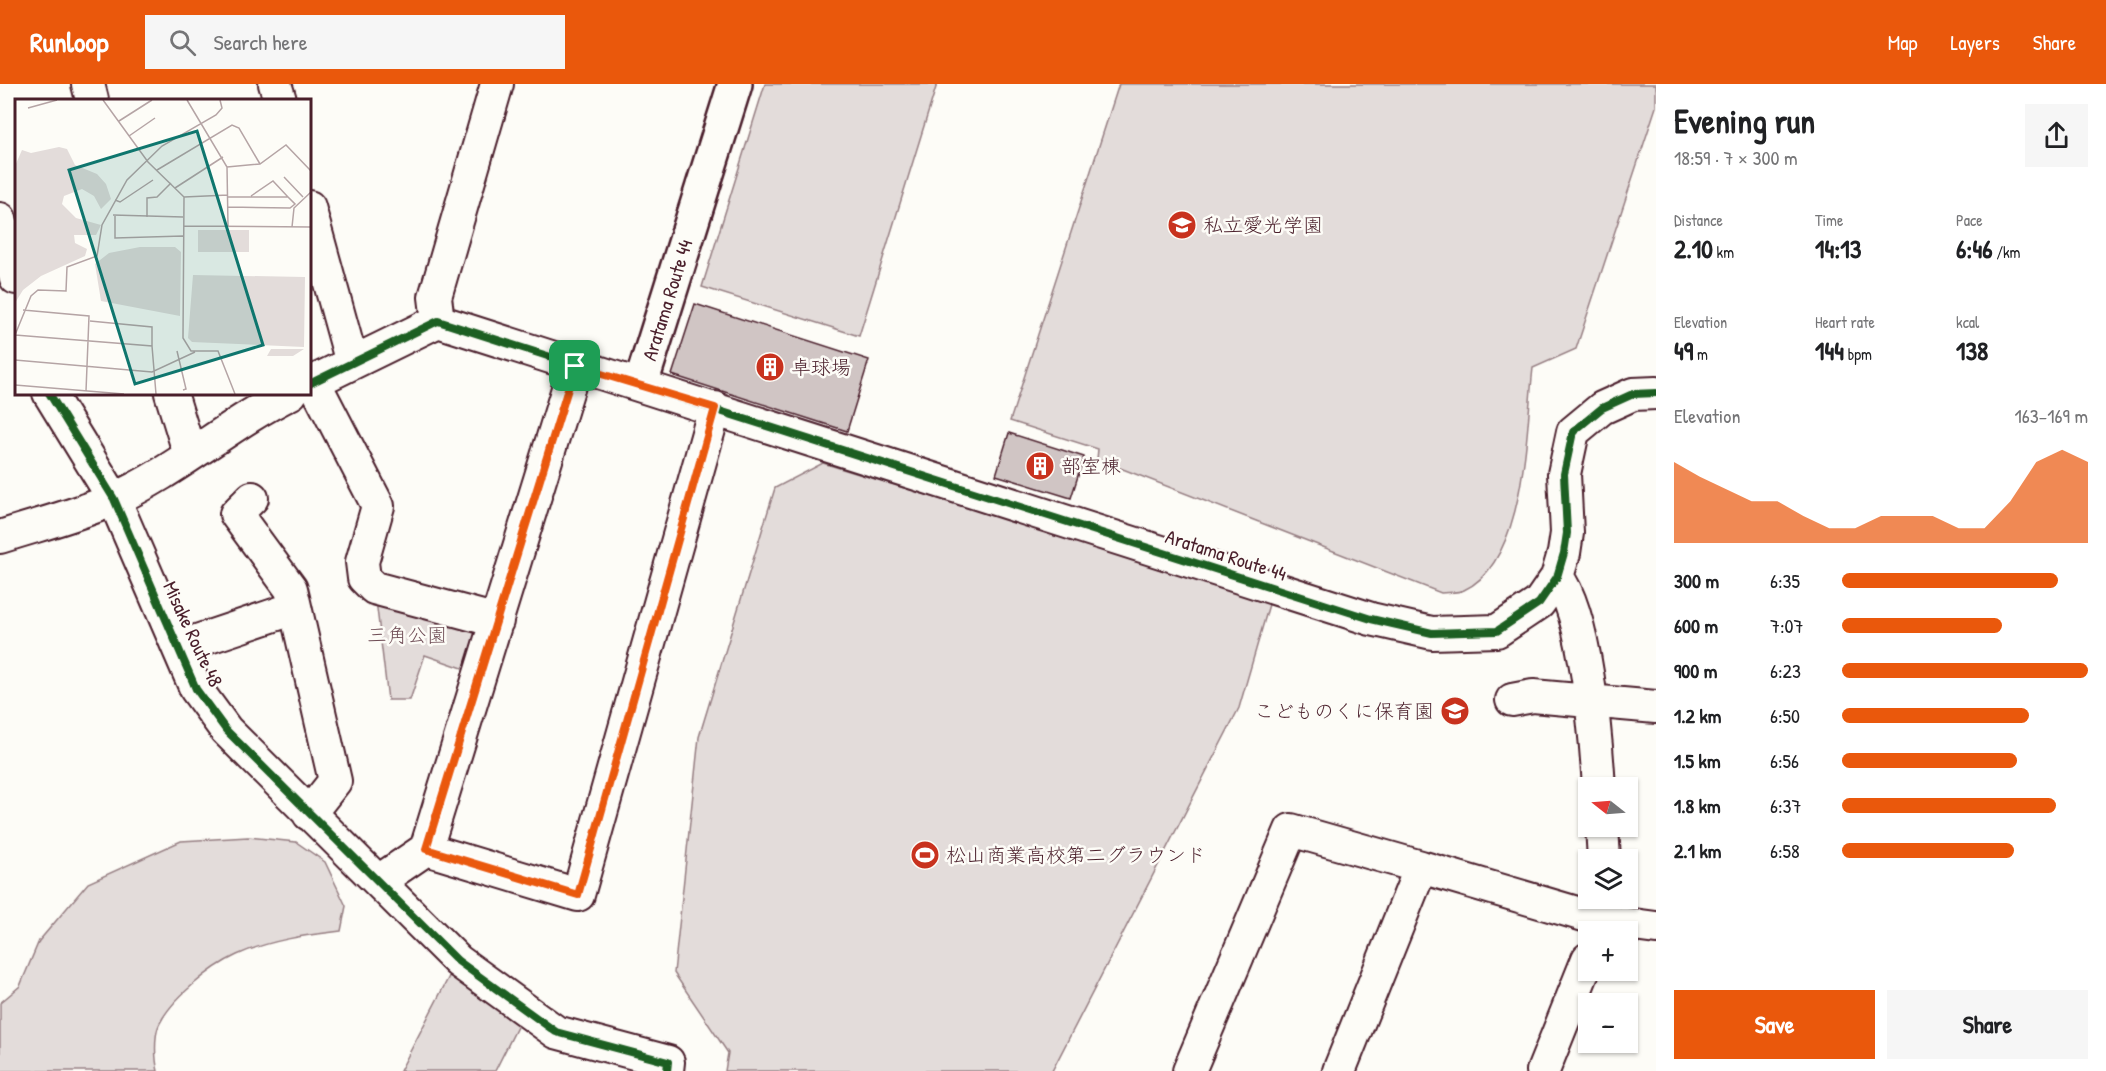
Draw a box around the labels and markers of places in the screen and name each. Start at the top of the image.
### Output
school or university icon: 私立愛光学園 [1166,209,1198,241]
place label: 私立愛光学園 [1203,211,1323,238]
pin [549,340,600,391]
building icon: 卓球場 [754,351,786,383]
place label: 卓球場 [791,353,851,380]
building icon: 部室棟 [1024,450,1056,482]
place label: 部室棟 [1061,452,1121,479]
school or university icon: こどものくに保育園 [1439,695,1471,727]
place label: こどものくに保育園 [1254,697,1434,724]
sports icon: 松山商業高校第二グラウンド [909,839,941,871]
place label: 松山商業高校第二グラウンド [946,841,1206,868]

